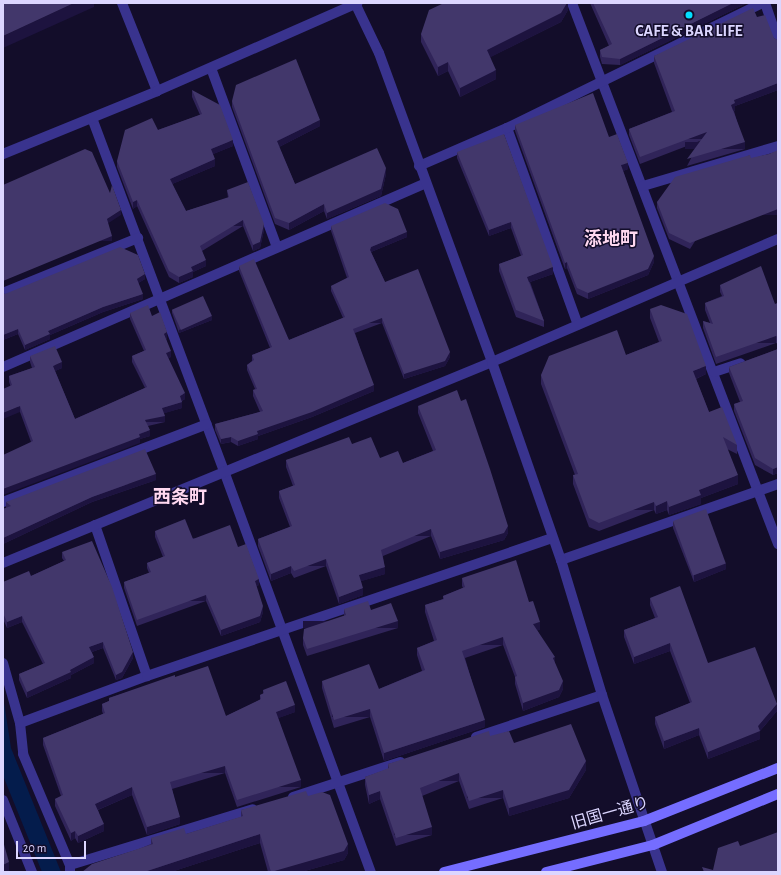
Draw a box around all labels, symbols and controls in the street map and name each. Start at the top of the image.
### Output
marker: CAFE & BAR LIFE [684,10,694,20]
place label: CAFE & BAR LIFE [635,21,743,41]
district label: 添地町 [584,229,638,251]
district label: 西条町 [153,487,207,509]
street label: 旧国一通り [569,793,651,833]
scale bar [18,833,88,859]
text: 20 m [23,842,46,854]

